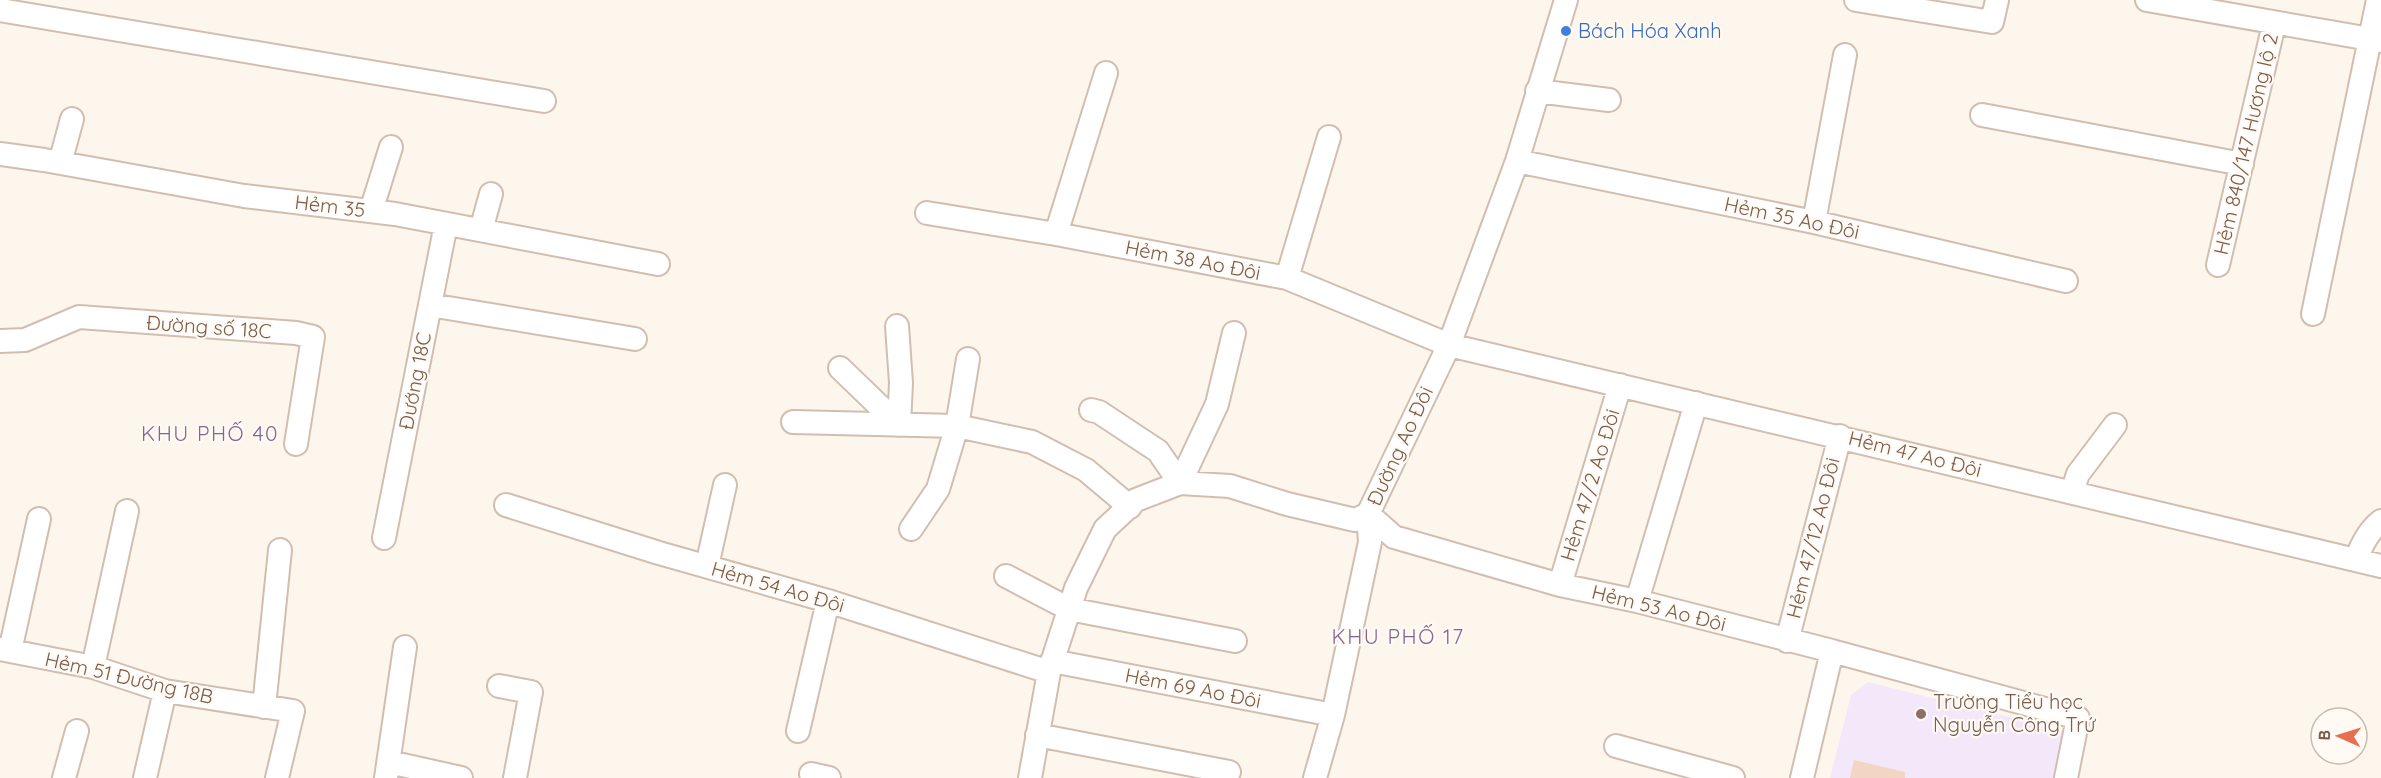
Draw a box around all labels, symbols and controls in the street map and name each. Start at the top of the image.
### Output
place label: Bách Hóa Xanh [1578,18,1722,43]
marker: Bách Hóa Xanh [1559,24,1573,38]
street label: Hẻm 840/147 Hương lộ 2 [2208,31,2283,257]
street label: Hẻm 35 [293,189,367,222]
street label: Hẻm 35 Ao Đôi [1722,191,1862,244]
street label: Hẻm 38 Ao Đôi [1123,234,1263,285]
street label: Đường số 18C [146,310,273,343]
street label: Đướng 18C [393,330,436,432]
street label: Đường Ao Đôi [1361,382,1438,509]
street label: Hẻm 47/2 Ao Đôi [1554,406,1625,564]
district label: KHU PHỐ 40 [141,420,279,446]
street label: Hẻm 47 Ao Đôi [1846,425,1984,482]
street label: Hẻm 47/12 Ao Đôi [1780,455,1845,621]
street label: Hẻm 54 Ao Đôi [709,556,848,617]
street label: Hẻm 53 Ao Đôi [1589,579,1729,636]
district label: KHU PHỐ 17 [1332,623,1465,649]
street label: Hẻm 51 Đường 18B [43,646,216,709]
street label: Hẻm 69 Ao Đôi [1123,662,1263,713]
place label: Trường Tiểu học Nguyễn Công Trứ [1933,689,2097,737]
north arrow [2309,706,2369,766]
marker: Trường Tiểu học Nguyễn Công Trứ [1914,707,1928,721]
text: B [2314,729,2334,741]

